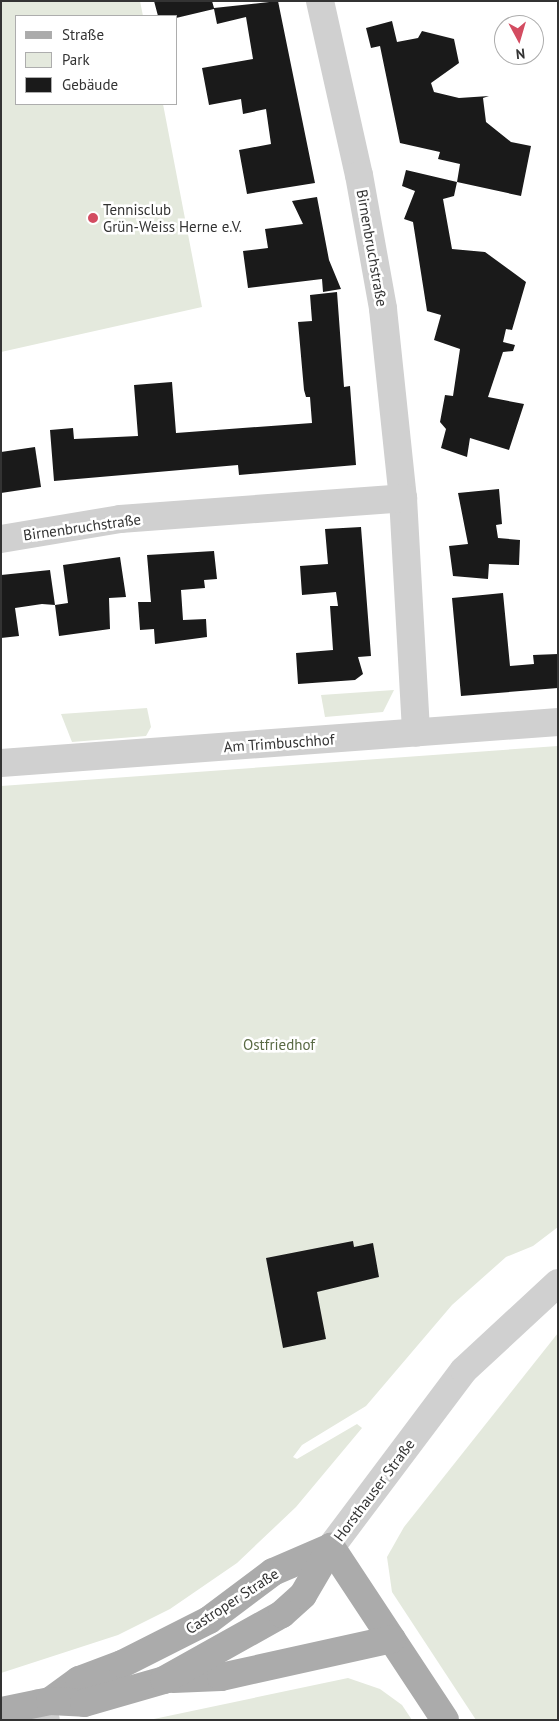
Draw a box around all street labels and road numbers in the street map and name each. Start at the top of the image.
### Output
street label: Birnenbruchstraße [353,188,391,308]
street label: Birnenbruchstraße [22,510,142,544]
street label: Am Trimbuschhof [223,730,335,756]
street label: Horsthauser Straße [330,1435,418,1545]
street label: Castroper Straße [182,1564,282,1638]

